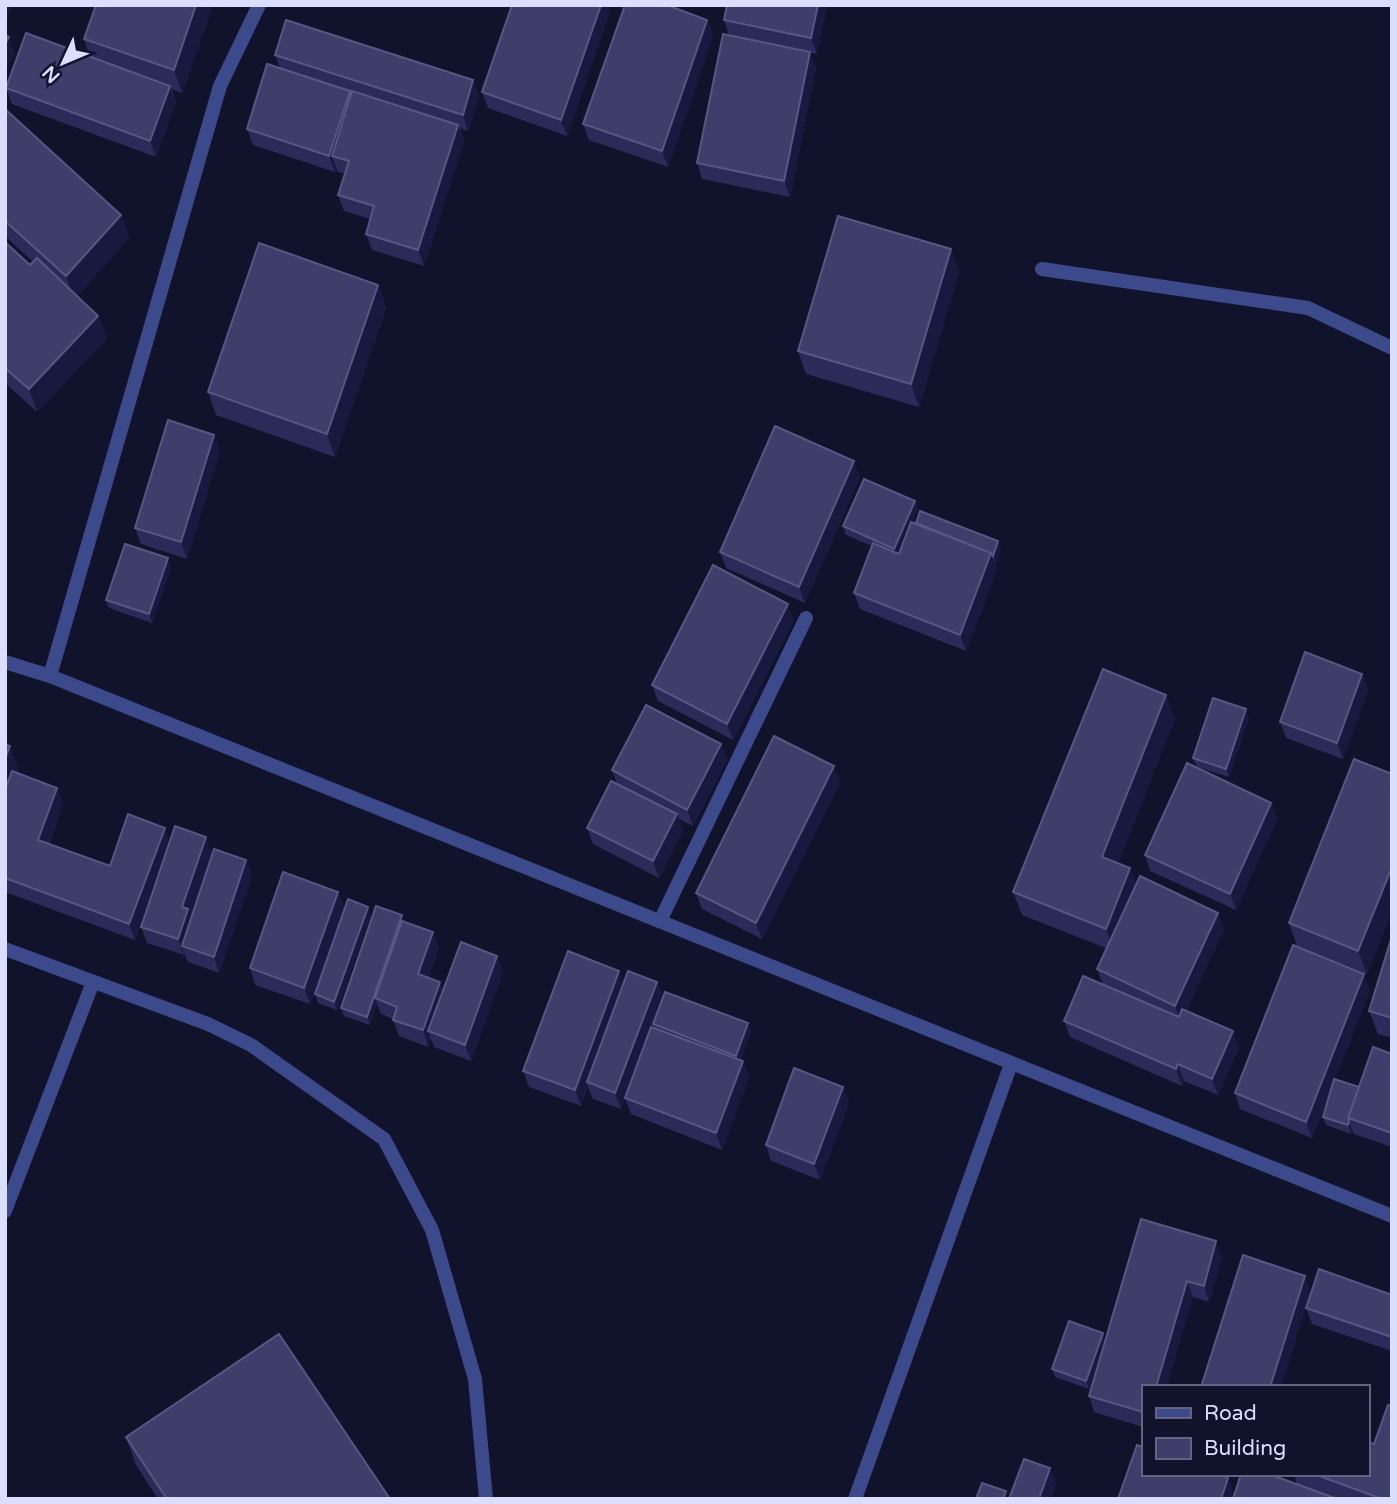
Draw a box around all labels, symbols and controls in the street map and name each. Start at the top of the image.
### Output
north arrow [28,28,98,98]
text: N [38,61,65,87]
legend [1142,1385,1369,1476]
text: Road [1204,1401,1257,1426]
text: Building [1204,1436,1286,1461]

